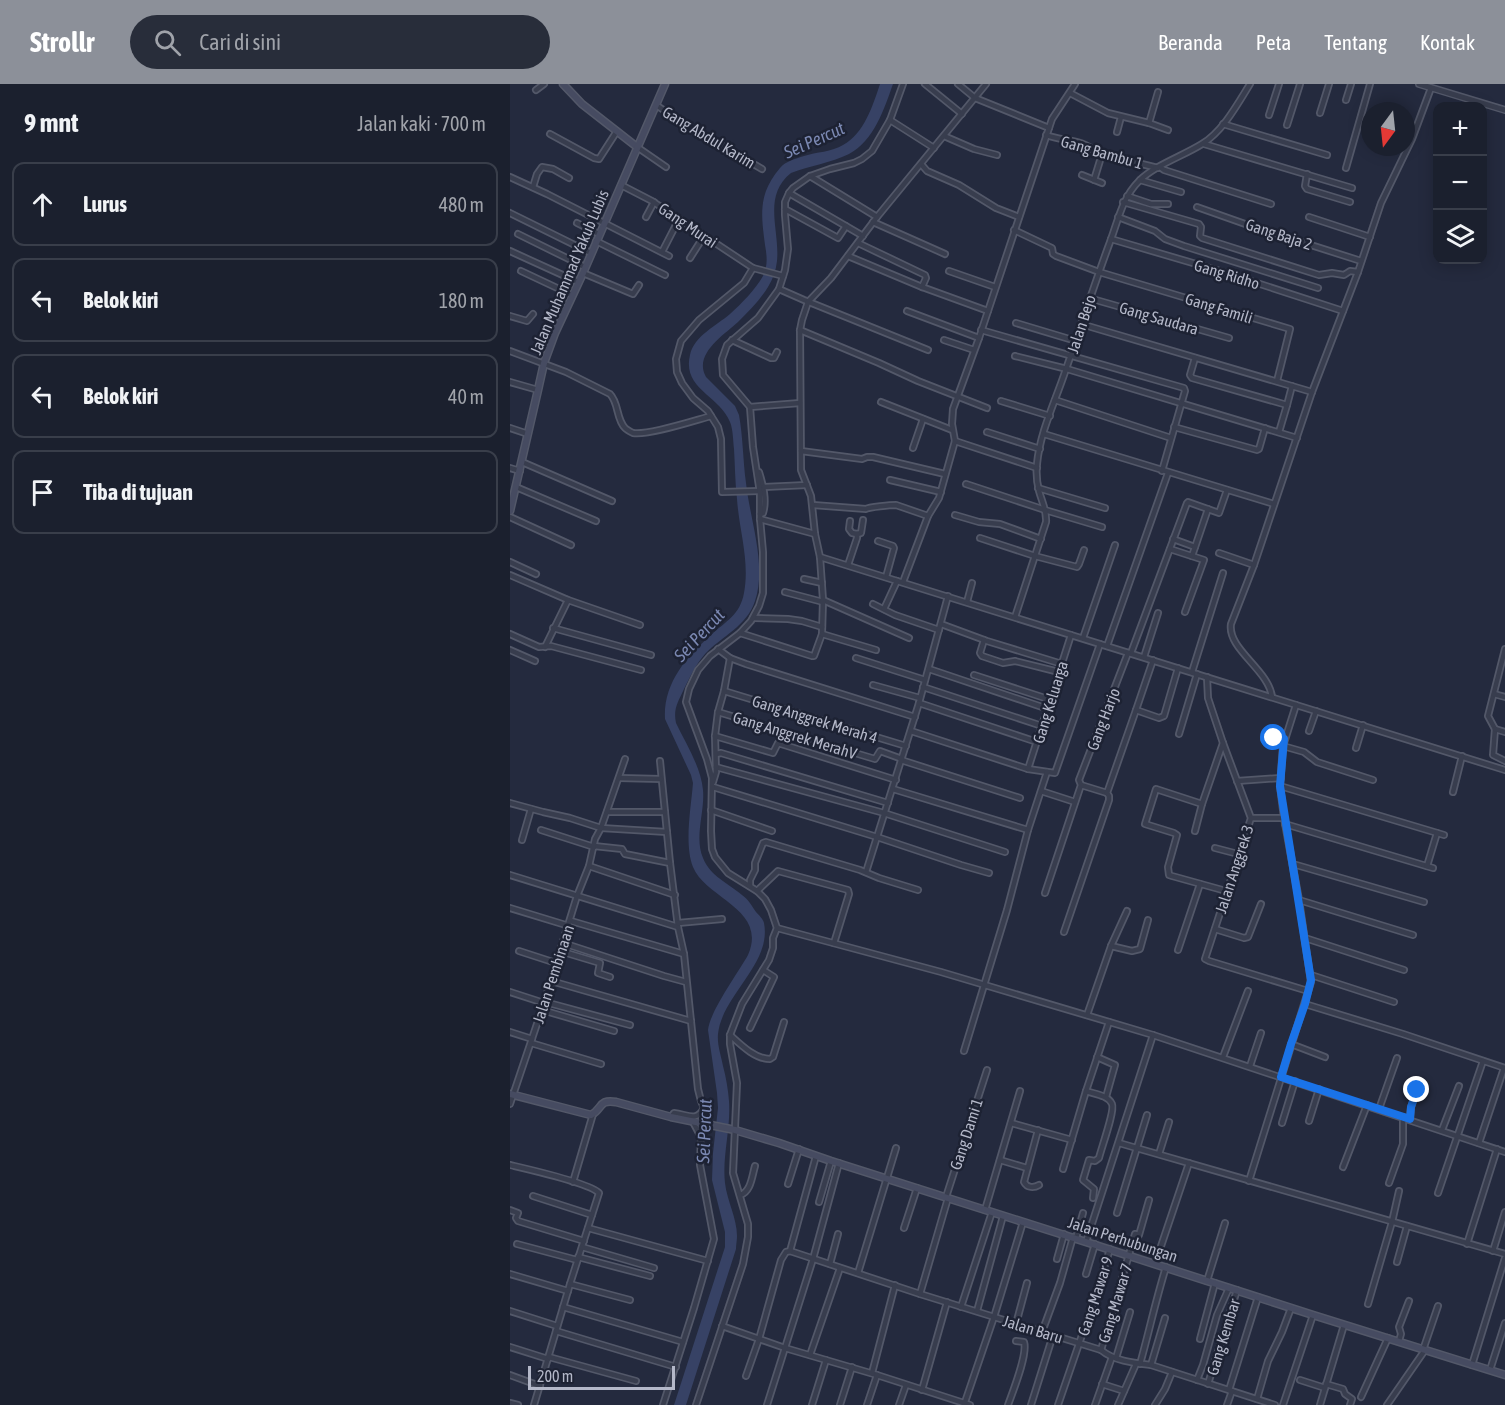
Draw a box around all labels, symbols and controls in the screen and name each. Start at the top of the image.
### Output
search box [130,15,550,69]
text: Strollr [30,26,94,58]
icon: search [151,26,184,59]
text: Cari di sini [199,29,281,55]
text: Beranda [1158,30,1223,54]
text: Peta [1256,30,1291,54]
text: Tentang [1324,30,1387,54]
text: Kontak [1420,30,1475,54]
street label: Gang Abdul Karim [659,102,759,173]
north arrow [1361,102,1415,156]
map controls [1433,102,1487,264]
button: + [1433,102,1487,156]
text: 9 mnt [24,108,79,138]
text: Jalan kaki · 700 m [357,112,486,135]
water label: Sei Percut [779,117,848,163]
street label: Gang Bambu 1 [1059,132,1145,173]
button: − [1433,156,1487,210]
street label: Jalan Muhammad Yakub Lubis [526,187,612,357]
icon: ahead [26,188,59,221]
text: Lurus [83,191,127,217]
text: 480 m [439,193,484,216]
street label: Gang Murai [655,199,721,252]
button: layers [1433,210,1487,264]
street label: Gang Baja 2 [1243,215,1314,254]
street label: Gang Ridho [1192,256,1262,293]
icon: left [26,284,59,317]
text: Belok kiri [83,287,158,313]
text: 180 m [439,289,484,312]
street label: Gang Famili [1183,289,1255,328]
street label: Jalan Bejo [1063,293,1100,356]
street label: Gang Saudara [1117,298,1201,339]
icon: left [26,380,59,413]
text: Belok kiri [83,383,158,409]
text: 40 m [448,385,484,408]
icon: arrive [26,476,59,509]
text: Tiba di tujuan [83,479,193,505]
water label: Sei Percut [669,604,729,666]
street label: Gang Keluarga [1029,659,1072,746]
street label: Gang Harjo [1083,685,1124,753]
street label: Gang Anggrek Merah 4 [750,691,880,748]
street label: Gang Anggrek MerahV [731,708,859,763]
route start [1260,724,1286,750]
street label: Jalan Anggrek 3 [1211,822,1258,916]
street label: Jalan Pembinaan [529,923,577,1025]
route end [1403,1076,1429,1102]
street label: Gang Dami 1 [946,1096,987,1172]
water label: Sei Percut [692,1098,716,1165]
street label: Jalan Perhubungan [1066,1213,1180,1266]
street label: Gang Mawar 9 [1074,1254,1117,1338]
street label: Gang Mawar 7 [1094,1261,1137,1345]
street label: Gang Kembar [1203,1296,1244,1378]
street label: Jalan Baru [1001,1311,1065,1347]
scale bar [528,1363,675,1390]
text: 200 m [537,1367,573,1385]

